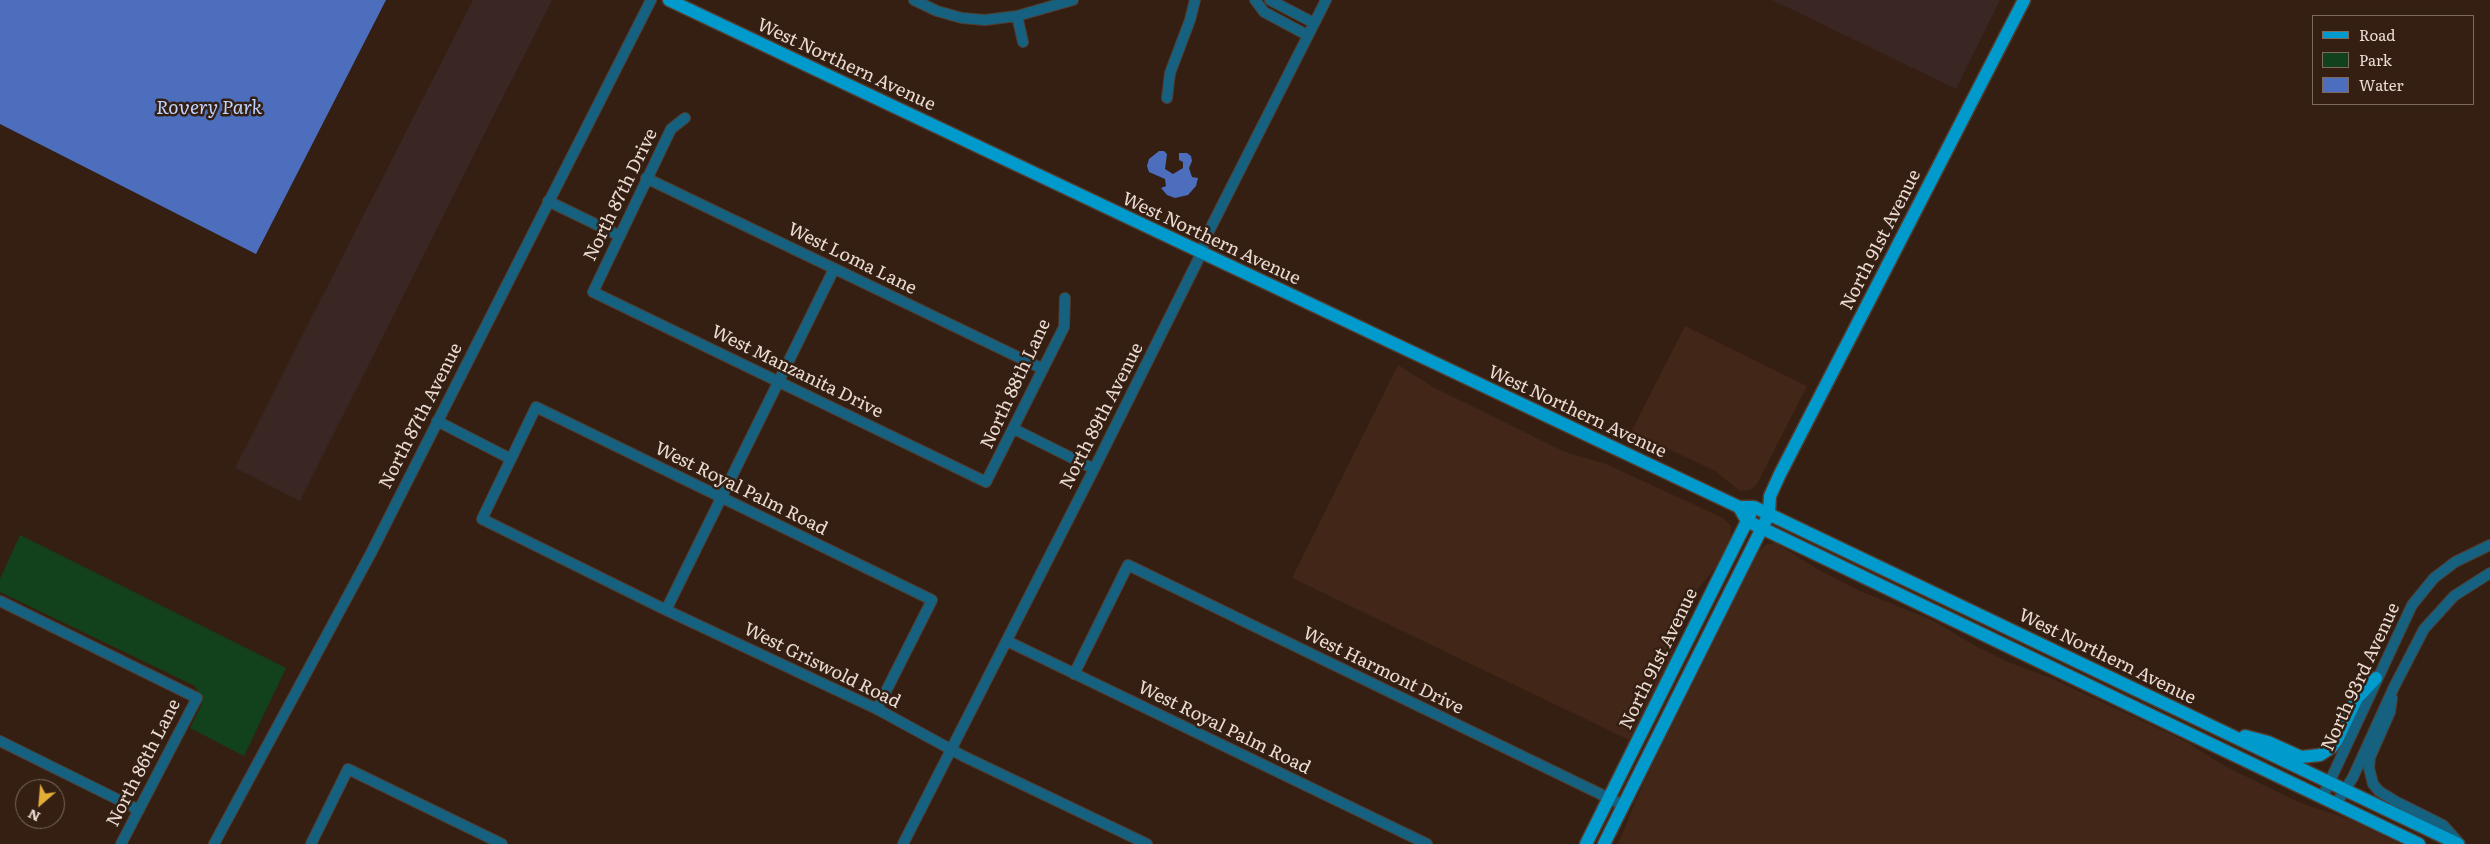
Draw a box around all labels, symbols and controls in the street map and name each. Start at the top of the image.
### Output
street label: West Northern Avenue [753,14,939,116]
legend [2312,15,2475,105]
text: Road [2359,23,2395,46]
text: Park [2359,48,2392,71]
text: Water [2359,73,2404,96]
water label: Rovery Park [156,97,262,119]
street label: North 87th Drive [580,125,662,265]
street label: North 91st Avenue [1836,166,1926,314]
street label: West Northern Avenue [1118,188,1304,290]
street label: West Loma Lane [784,218,920,300]
street label: North 88th Lane [977,316,1055,452]
street label: West Manzanita Drive [708,321,886,423]
street label: North 89th Avenue [1056,339,1148,493]
street label: North 87th Avenue [375,340,467,492]
street label: West Northern Avenue [1484,361,1670,463]
street label: West Royal Palm Road [651,438,831,540]
street label: North 91st Avenue [1615,585,1703,733]
street label: North 93rd Avenue [2317,599,2405,755]
street label: West Northern Avenue [2015,605,2199,709]
street label: West Griswold Road [740,619,904,713]
street label: West Harmont Drive [1299,623,1467,719]
street label: West Royal Palm Road [1134,677,1314,779]
street label: North 86th Lane [103,696,185,830]
north arrow [15,779,65,829]
text: N [24,805,43,828]

